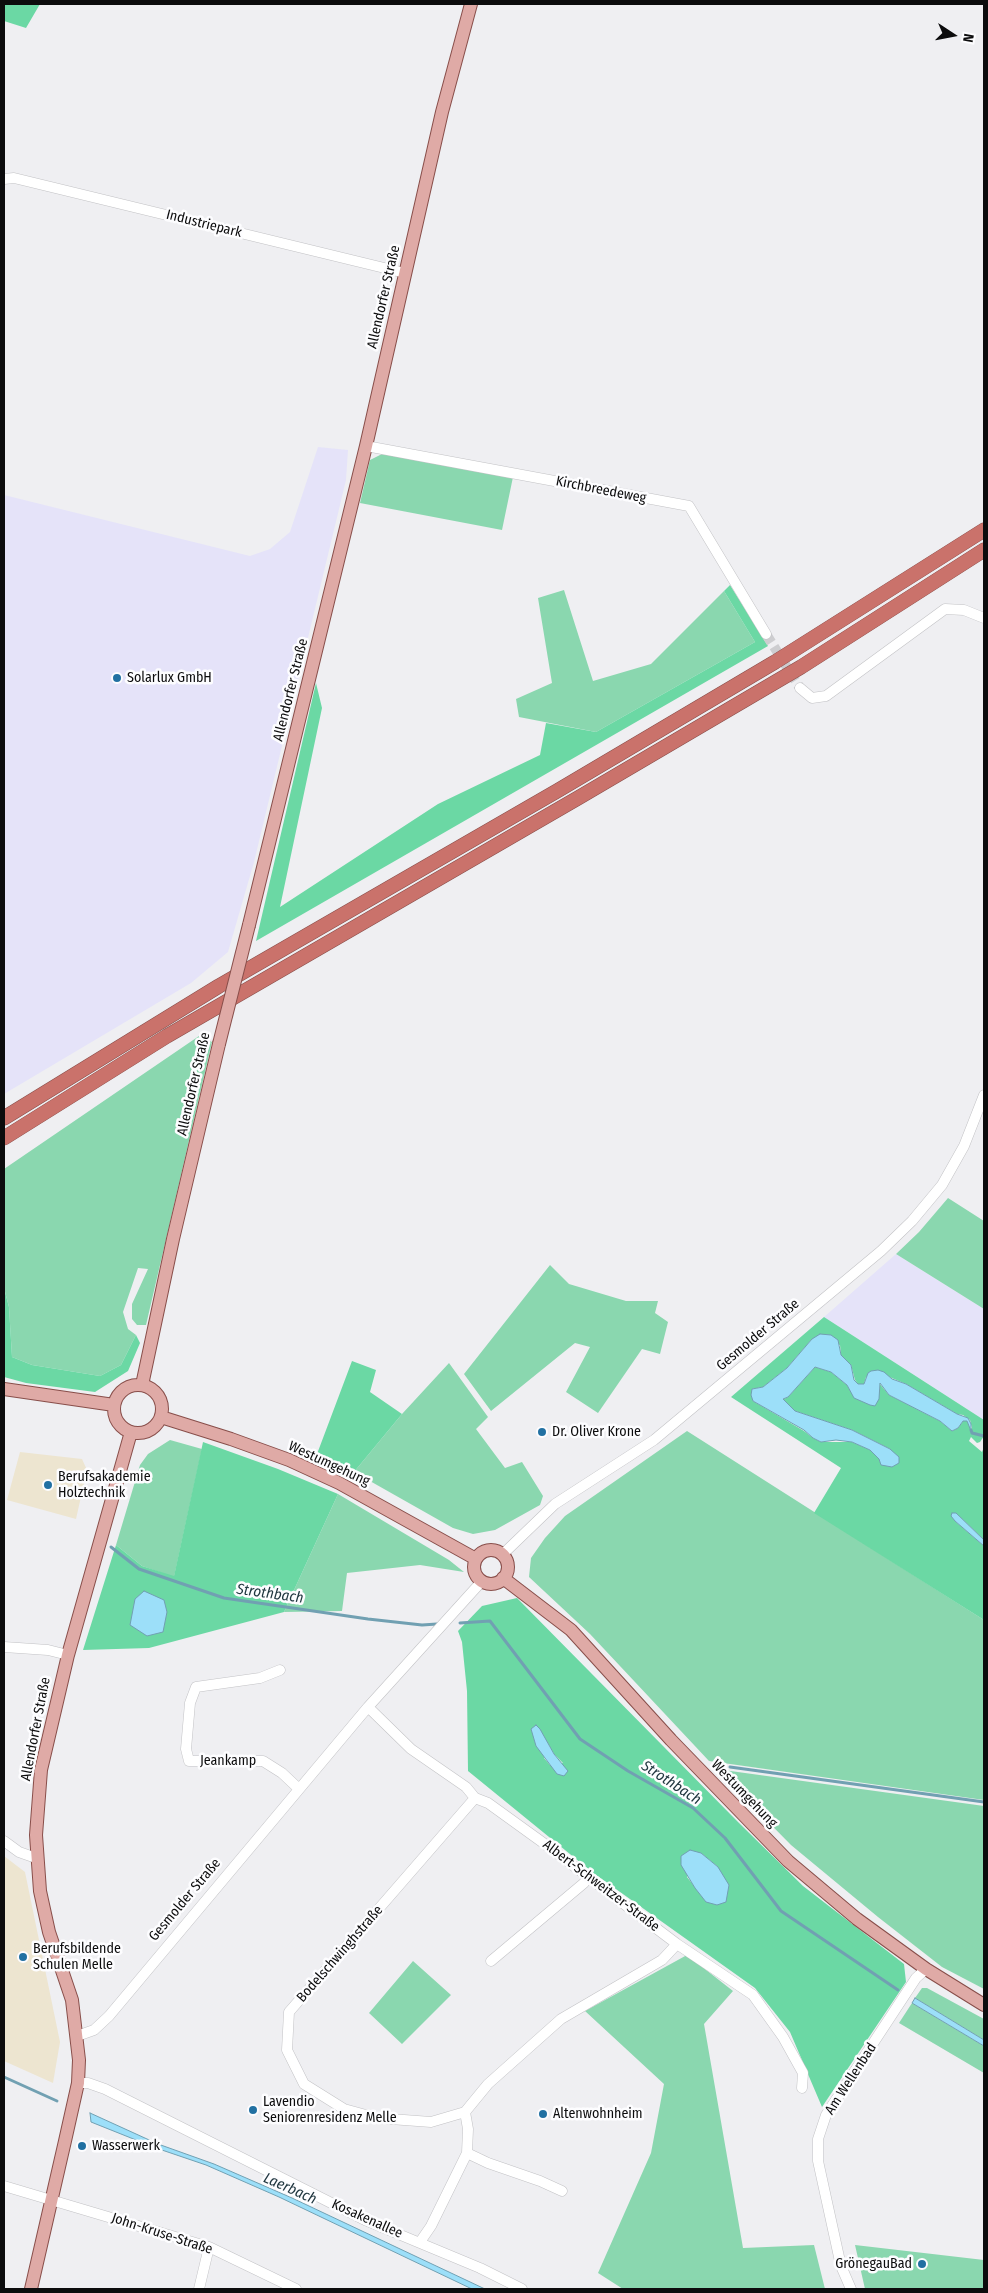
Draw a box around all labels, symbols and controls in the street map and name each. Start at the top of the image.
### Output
north arrow [928,10,978,60]
text: N [959,32,977,44]
street label: Industriepark [164,206,244,242]
street label: Allendorfer Straße [364,244,404,350]
street label: Kirchbreedeweg [554,473,648,507]
street label: Allendorfer Straße [270,637,312,743]
place label: Solarlux GmbH [127,670,212,686]
marker: Solarlux GmbH [111,672,123,684]
street label: Allendorfer Straße [174,1031,214,1137]
street label: Gesmolder Straße [713,1296,803,1374]
place label: Dr. Oliver Krone [552,1424,641,1440]
marker: Dr. Oliver Krone [536,1426,548,1438]
street label: Westumgehung [286,1438,372,1490]
place label: Berufsakademie Holztechnik [58,1469,151,1501]
marker: Berufsakademie Holztechnik [42,1479,54,1491]
water label: Strothbach [235,1580,305,1608]
street label: Allendorfer Straße [18,1676,54,1782]
street label: Jeankamp [200,1753,256,1769]
water label: Strothbach [638,1757,704,1809]
street label: Westumgehung [707,1757,781,1831]
street label: Albert-Schweitzer-Straße [539,1837,663,1935]
street label: Gesmolder Straße [146,1855,224,1945]
street label: Bodelschwinghstraße [293,1902,387,2006]
place label: Berufsbildende Schulen Melle [33,1941,121,1974]
marker: Berufsbildende Schulen Melle [17,1951,29,1963]
street label: Am Wellenbad [822,2040,880,2118]
place label: Lavendio Seniorenresidenz Melle [263,2094,397,2126]
marker: Lavendio Seniorenresidenz Melle [247,2104,259,2116]
place label: Altenwohnheim [553,2106,643,2122]
marker: Altenwohnheim [537,2108,549,2120]
place label: Wasserwerk [92,2138,160,2154]
marker: Wasserwerk [76,2140,88,2152]
water label: Laerbach [261,2169,319,2209]
street label: Kosakenallee [329,2196,405,2242]
street label: John-Kruse-Straße [109,2210,215,2258]
place label: GrönegauBad [835,2256,912,2272]
marker: GrönegauBad [916,2258,928,2270]

